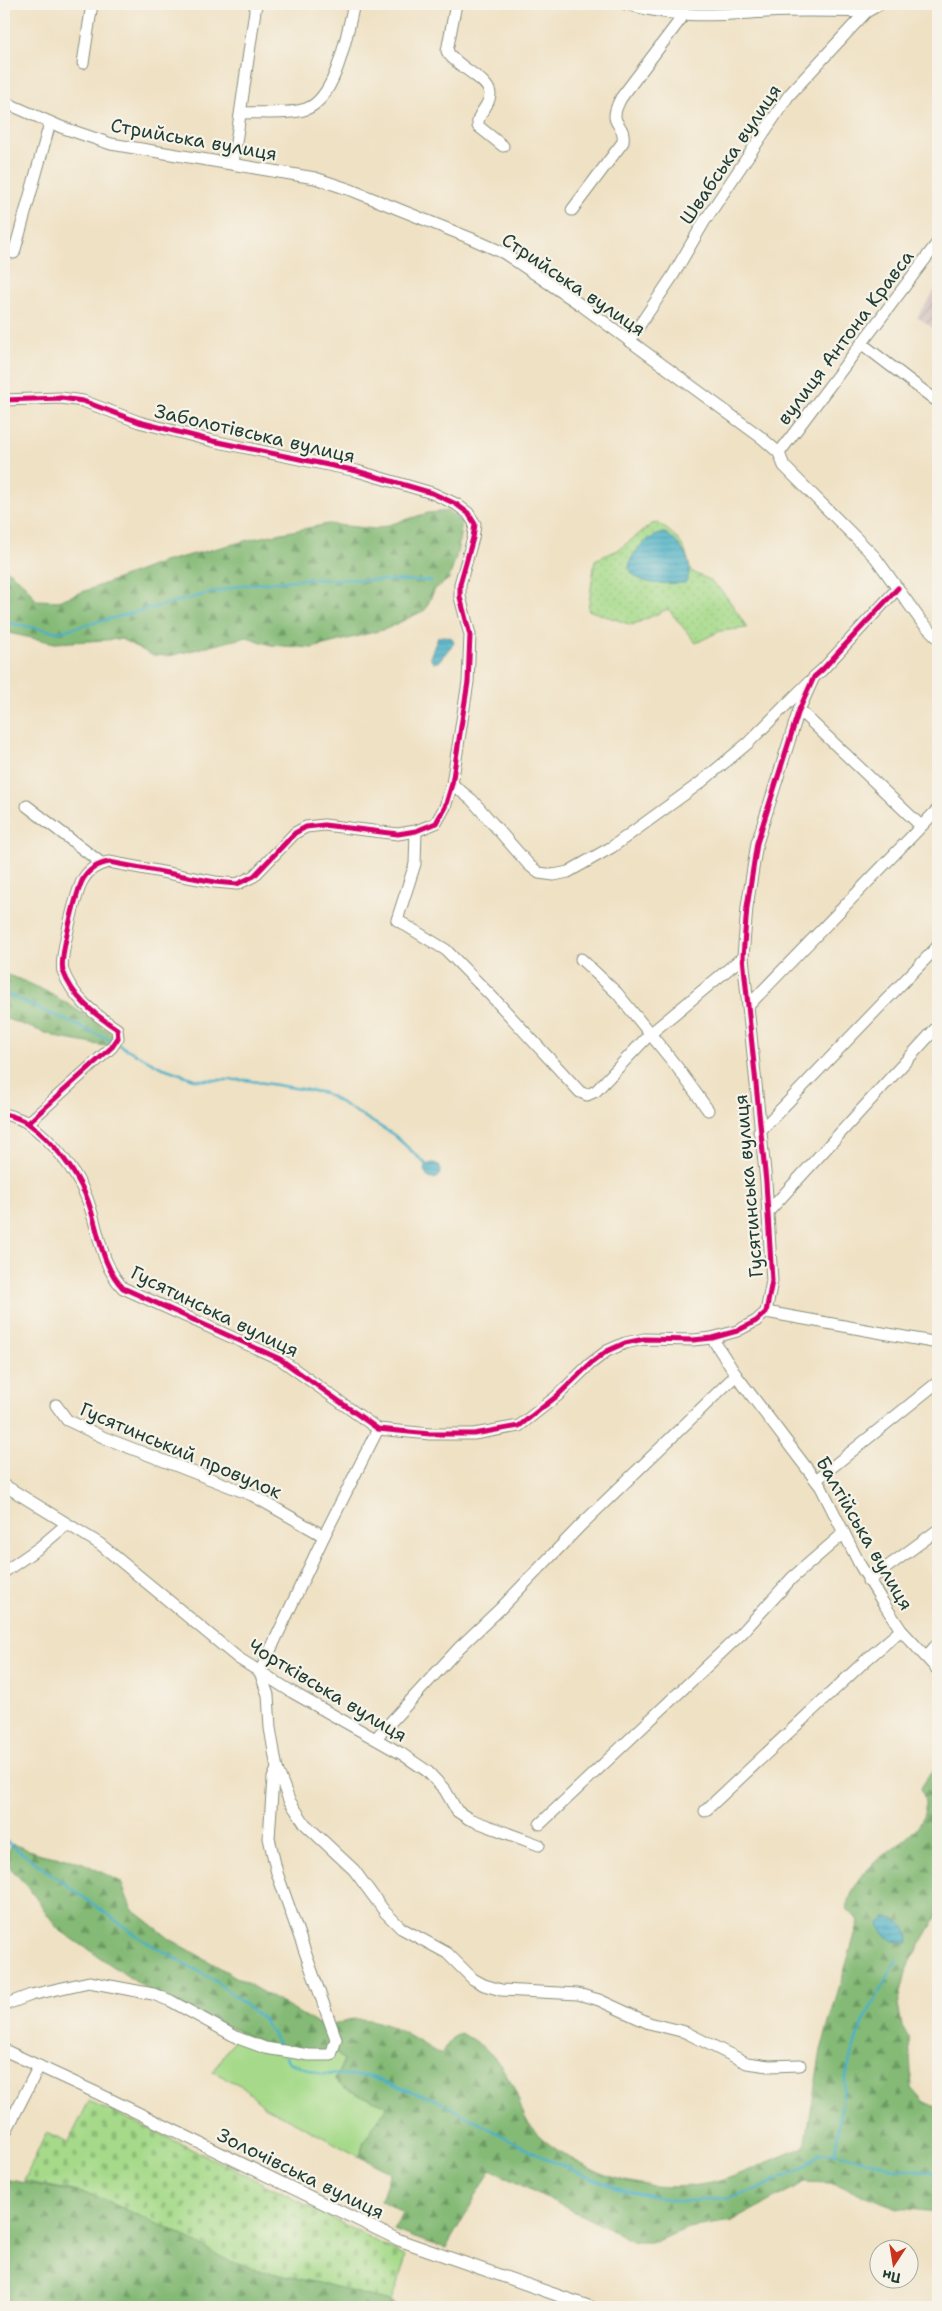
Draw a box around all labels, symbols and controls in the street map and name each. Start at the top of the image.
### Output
street label: Швабська вулиця [674,79,787,229]
street label: Стрийська вулиця [109,113,279,166]
street label: Стрийська вулиця [497,227,651,342]
street label: вулиця Антона Кравса [771,245,919,430]
street label: Заболотівська вулиця [152,398,358,469]
street label: Гусятинська вулиця [728,1093,769,1279]
street label: Гусятинська вулиця [127,1260,303,1363]
street label: Гусятинський провулок [76,1397,286,1504]
street label: Балтійська вулиця [810,1452,919,1615]
street label: Чортківська вулиця [244,1633,412,1748]
street label: Золочівська вулиця [213,2122,388,2225]
north arrow [870,2238,920,2288]
text: Пн [880,2266,902,2287]

